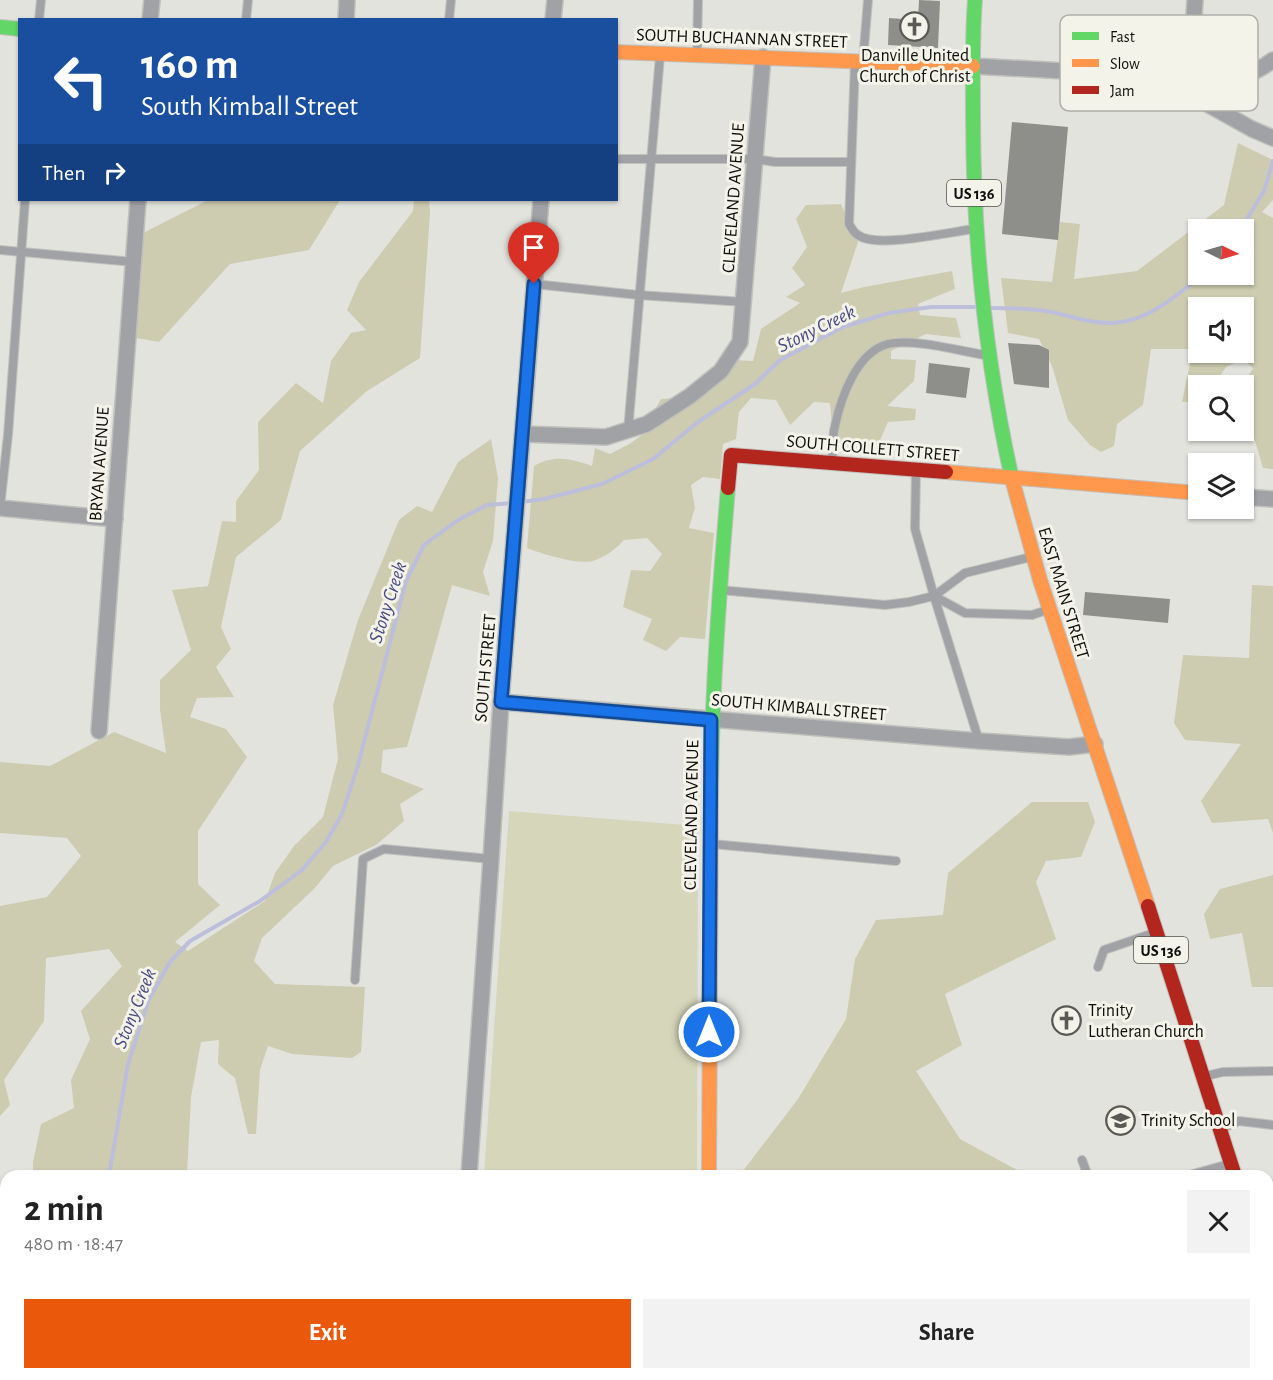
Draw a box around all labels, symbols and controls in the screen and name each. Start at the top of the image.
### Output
church icon: Danville United Church of Christ [899,10,931,42]
legend [1060,15,1258,111]
street label: SOUTH BUCHANNAN STREET [636,26,848,52]
text: Fast [1110,29,1135,45]
icon: left [42,42,120,120]
text: 160 m [141,44,239,86]
place label: Danville United Church of Christ [860,47,971,86]
text: Slow [1110,56,1140,72]
text: Jam [1110,83,1135,99]
text: South Kimball Street [141,93,358,120]
street label: CLEVELAND AVENUE [720,122,748,274]
icon: right [98,156,131,189]
text: Then [42,162,86,184]
road number: US 136 [947,180,1001,206]
north arrow [1188,219,1254,285]
map controls [1188,219,1254,519]
pin [508,222,559,284]
icon: arrive [517,231,550,264]
button: sound [1188,297,1254,363]
water label: Stony Creek [774,301,859,356]
button: search [1188,375,1254,441]
street label: BRYAN AVENUE [87,406,113,522]
street label: SOUTH COLLETT STREET [786,432,960,466]
button: layers [1188,453,1254,519]
street label: EAST MAIN STREET [1034,525,1092,662]
water label: Stony Creek [365,559,410,645]
street label: SOUTH STREET [472,613,500,723]
street label: SOUTH KIMBALL STREET [711,691,887,725]
street label: CLEVELAND AVENUE [682,739,702,890]
road number: US 136 [1134,937,1188,963]
water label: Stony Creek [110,966,160,1051]
position arrow [677,1000,741,1064]
place label: Trinity Lutheran Church [1088,1002,1204,1041]
church icon: Trinity Lutheran Church [1051,1004,1083,1036]
school or university icon: Trinity School [1104,1104,1136,1136]
place label: Trinity School [1141,1112,1235,1130]
button: close [1187,1190,1250,1253]
text: 2 min [24,1191,104,1227]
text: 480 m · 18:47 [24,1234,123,1254]
button: Exit [24,1299,631,1368]
button: Share [643,1299,1250,1368]

